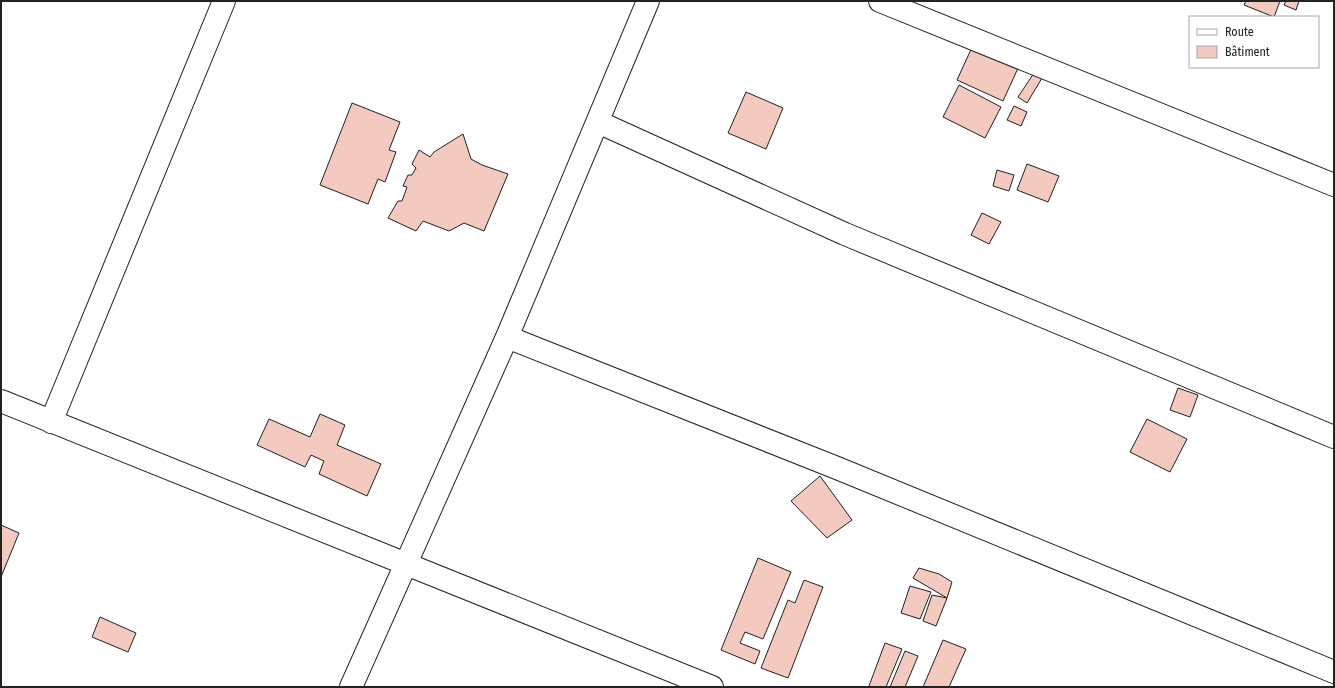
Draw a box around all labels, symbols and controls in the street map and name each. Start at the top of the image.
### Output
legend [1189,16,1319,68]
text: Route [1225,25,1254,39]
text: Bâtiment [1225,45,1270,59]

